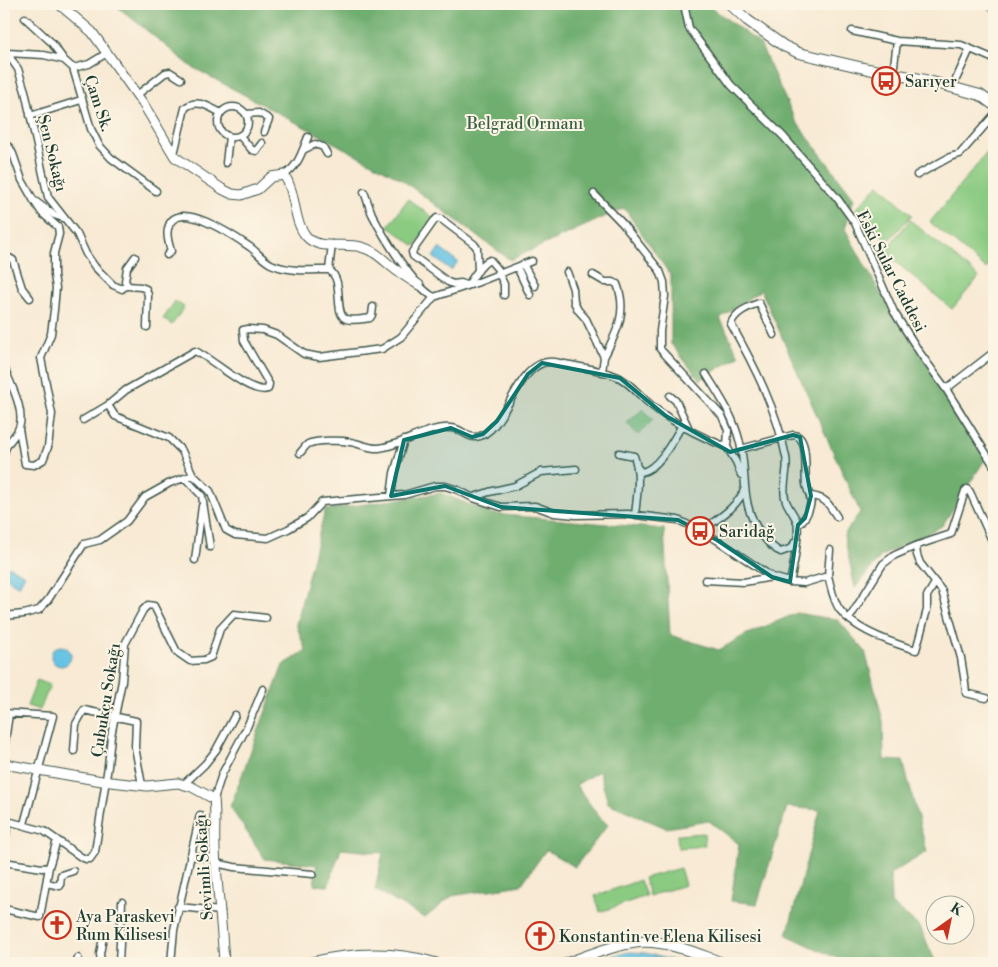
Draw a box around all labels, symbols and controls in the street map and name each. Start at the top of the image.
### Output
bus stop icon: Sarıyer [871,66,901,96]
place label: Sarıyer [905,72,957,92]
street label: Çam Sk. [80,73,117,134]
street label: Şen Sokağı [33,113,71,194]
park label: Belgrad Ormanı [466,114,583,134]
street label: Eski Sular Caddesi [852,207,930,336]
bus stop icon: Saridağ [685,516,715,546]
place label: Saridağ [719,522,775,542]
street label: Çubukçu Sokağı [87,641,125,759]
street label: Sevimli Sokağı [190,813,218,921]
north arrow [926,894,976,944]
text: K [947,899,967,921]
place label: Aya Paraskevi Rum Kilisesi [75,907,175,945]
church icon: Aya Paraskevi Rum Kilisesi [42,910,72,940]
church icon: Konstantin ve Elena Kilisesi [525,921,555,951]
place label: Konstantin ve Elena Kilisesi [559,927,762,947]

